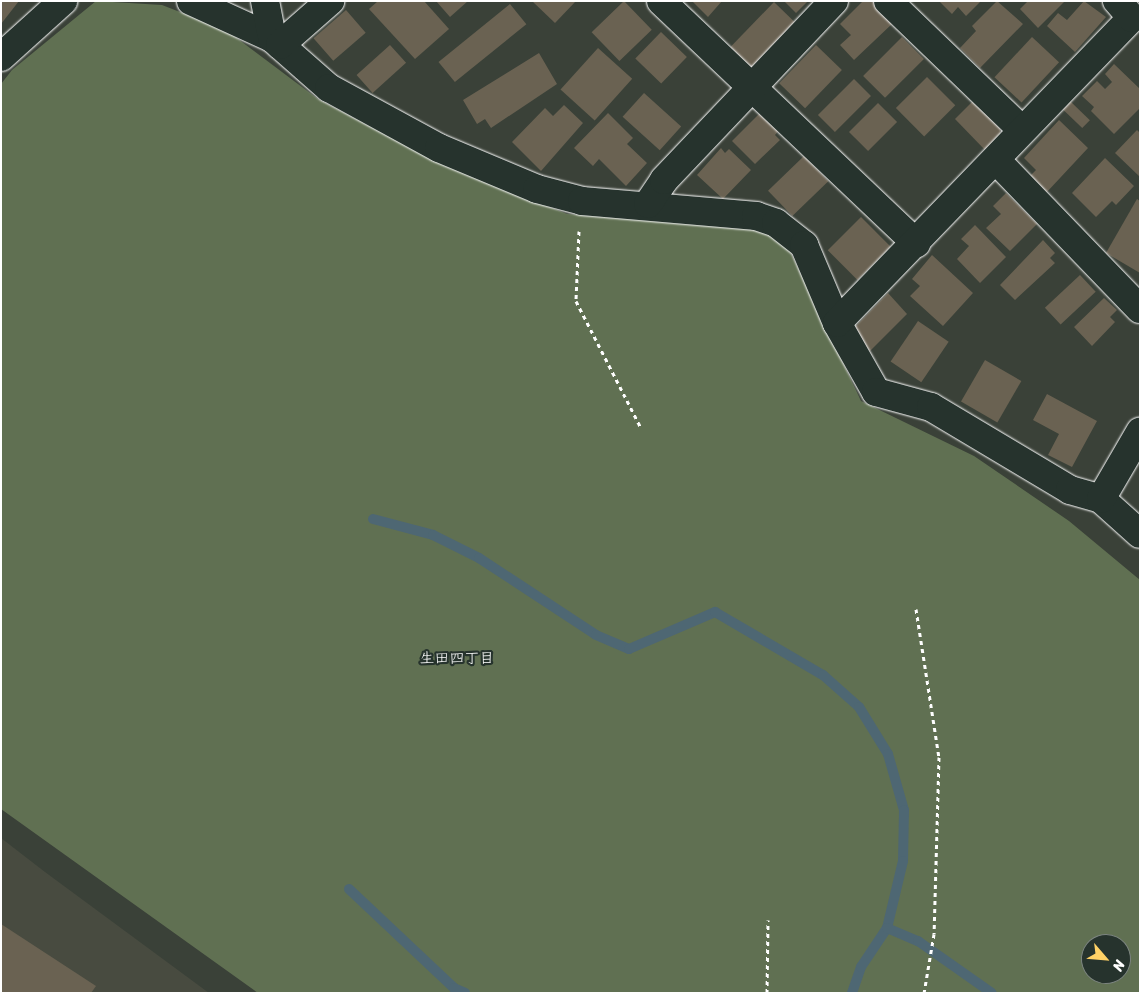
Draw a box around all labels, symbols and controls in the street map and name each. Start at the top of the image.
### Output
district label: 生田四丁目 [420,650,494,668]
north arrow [1081,934,1131,984]
text: N [1106,956,1132,976]

